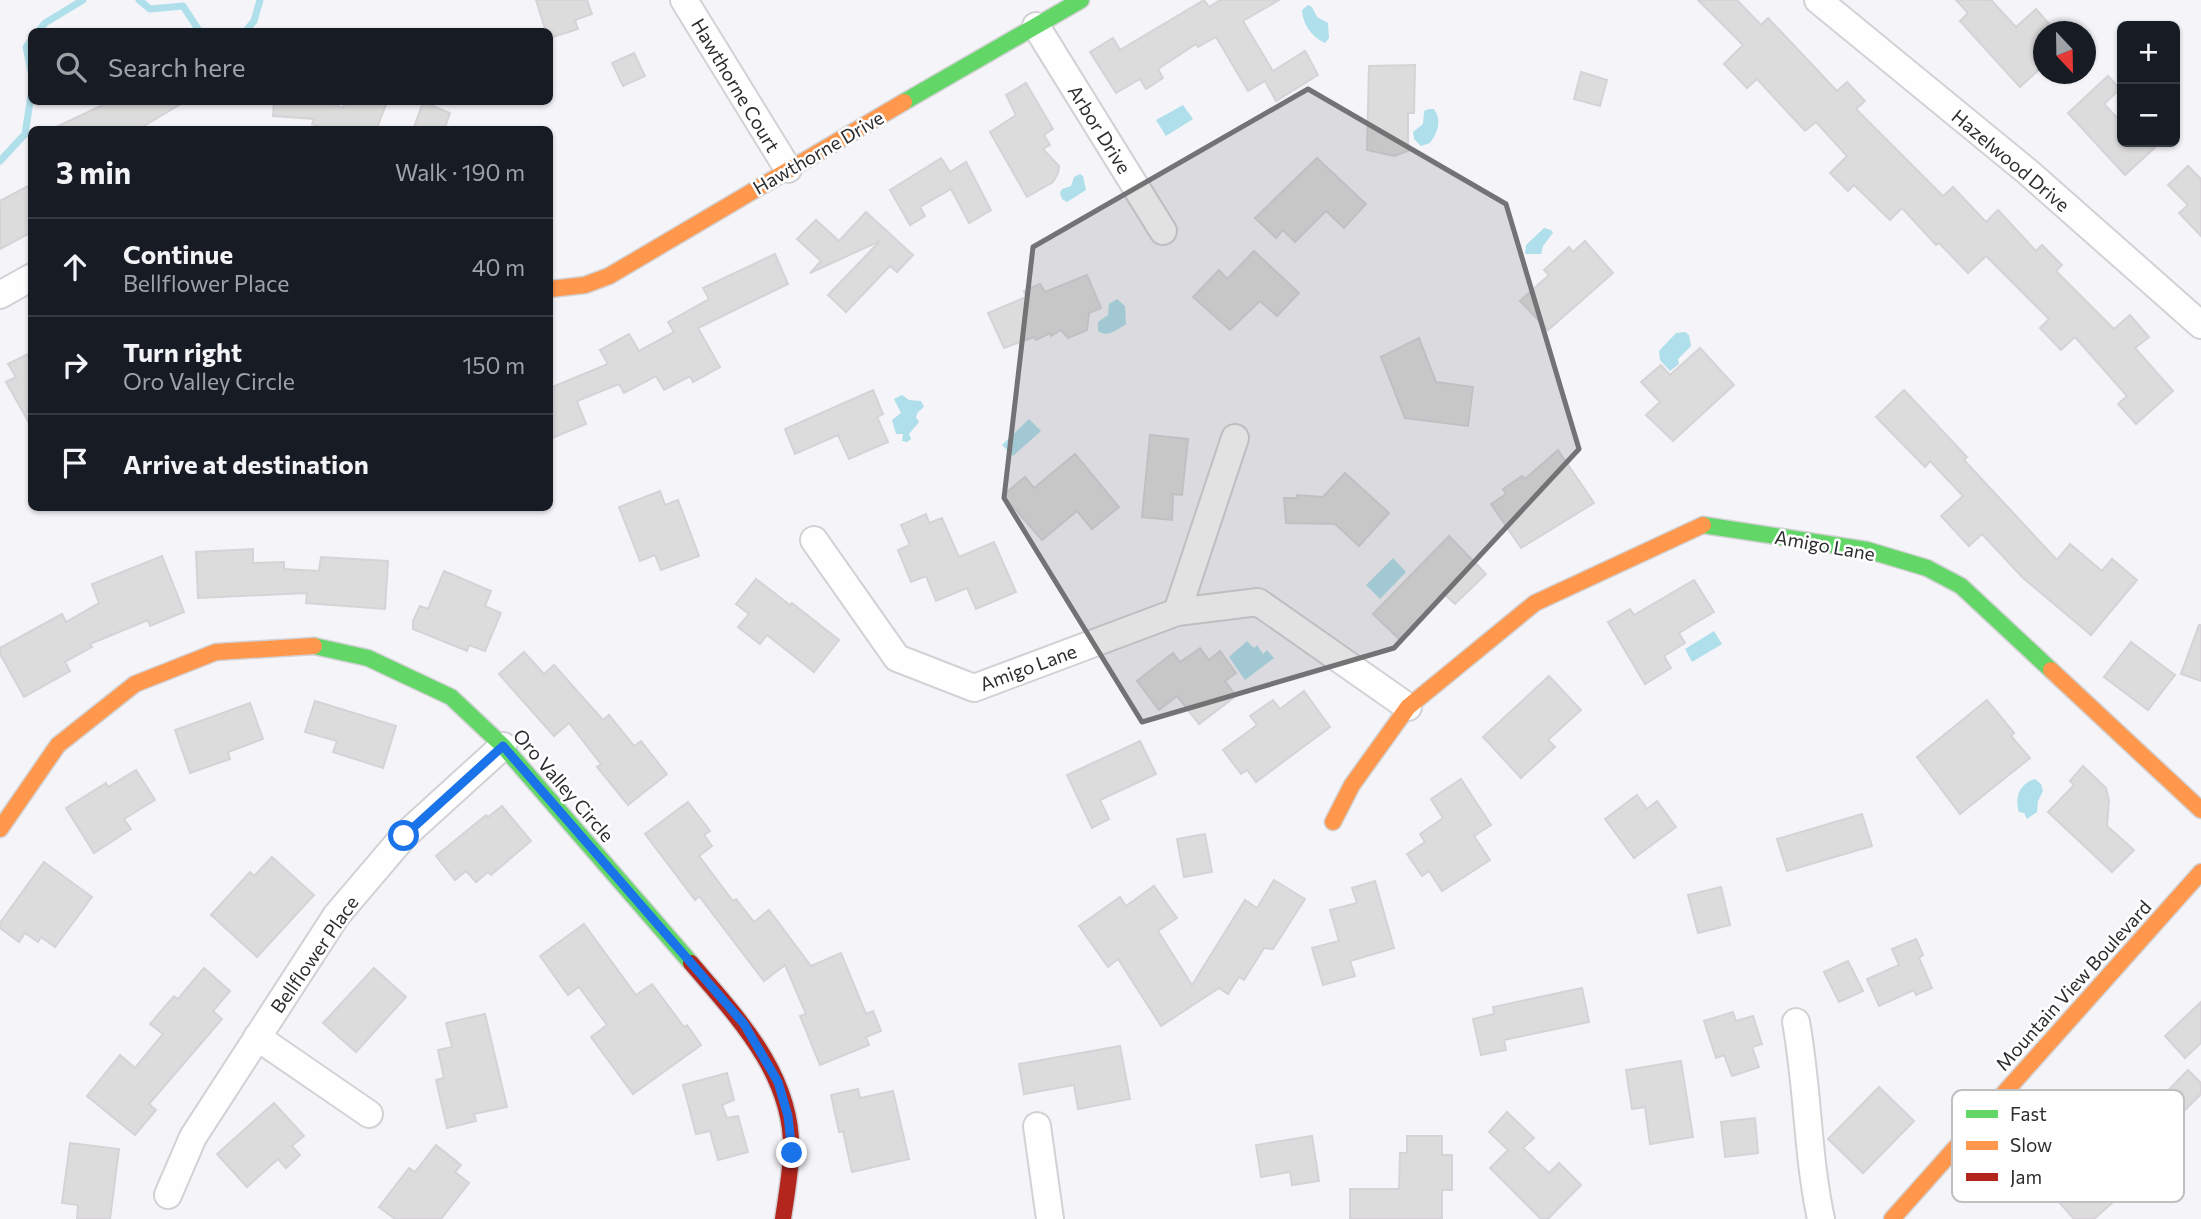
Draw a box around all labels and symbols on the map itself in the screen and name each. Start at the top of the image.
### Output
street label: Hawthorne Court [687,14,785,156]
north arrow [2033,21,2096,84]
street label: Arbor Drive [1064,80,1136,178]
street label: Hazelwood Drive [1947,104,2075,216]
street label: Hawthorne Drive [748,105,888,199]
street label: Amigo Lane [1773,525,1877,565]
street label: Amigo Lane [976,639,1080,695]
street label: Oro Valley Circle [509,724,619,846]
route start [388,820,419,851]
street label: Bellflower Place [265,891,363,1017]
street label: Mountain View Boulevard [1990,895,2156,1075]
legend [1952,1090,2184,1202]
text: Fast [2010,1102,2047,1125]
text: Slow [2010,1133,2052,1156]
route end [776,1137,807,1168]
text: Jam [2010,1165,2042,1188]

